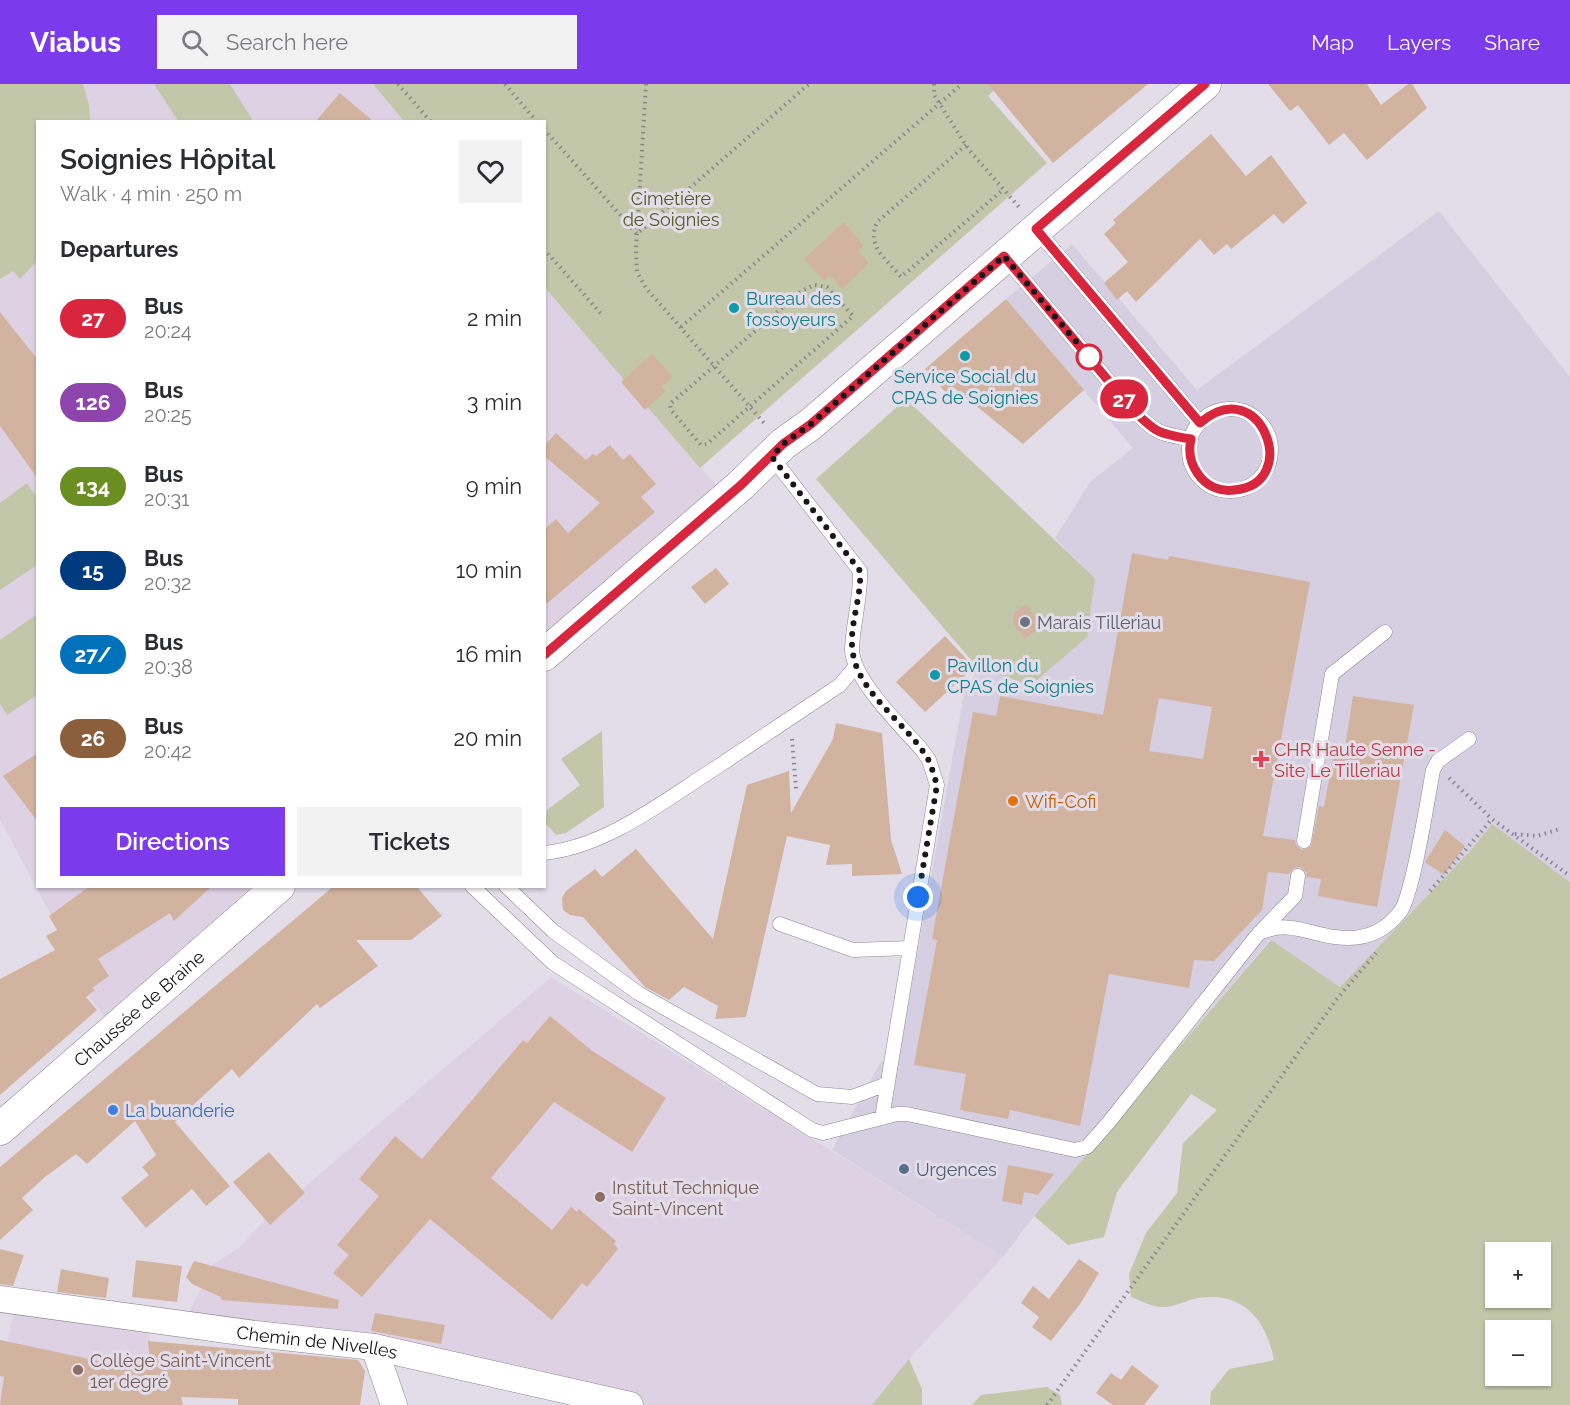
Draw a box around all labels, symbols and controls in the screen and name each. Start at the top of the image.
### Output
search box [157,15,577,69]
text: Viabus [30,26,121,59]
icon: search [178,26,211,59]
text: Search here [226,29,348,55]
text: Map [1311,30,1354,55]
text: Layers [1387,30,1451,55]
text: Share [1484,30,1540,55]
button: heart [459,140,522,203]
text: Soignies Hôpital [60,143,275,176]
text: Walk · 4 min · 250 m [60,182,242,206]
park label: Cimetière de Soignies [623,188,720,230]
text: Departures [60,236,178,262]
place label: Bureau des fossoyeurs [746,288,841,330]
text: Bus [144,293,183,319]
marker: Bureau des fossoyeurs [727,301,741,315]
text: 2 min [467,305,522,331]
text: 27 [81,306,105,331]
text: 20:24 [144,319,192,343]
unlabelled marker [1076,344,1102,370]
marker: Service Social du CPAS de Soignies [958,349,972,363]
place label: Service Social du CPAS de Soignies [892,366,1039,408]
text: Bus [144,377,183,403]
line badge: 27 [1097,380,1151,418]
text: 27 [1112,387,1136,412]
text: 3 min [467,389,522,415]
text: 126 [76,390,110,415]
text: 20:25 [144,403,192,427]
text: Bus [144,461,183,487]
text: 9 min [466,473,522,499]
text: 134 [76,474,110,499]
text: 20:31 [144,487,190,511]
text: Bus [144,545,183,571]
text: 10 min [456,557,522,583]
text: 15 [82,558,104,583]
text: 20:32 [144,571,192,595]
place label: Marais Tilleriau [1037,612,1161,633]
marker: Marais Tilleriau [1018,615,1032,629]
text: Bus [144,629,183,655]
text: 16 min [456,641,522,667]
text: 27/ [74,642,112,667]
text: 20:38 [144,655,193,679]
place label: Pavillon du CPAS de Soignies [947,655,1094,697]
marker: Pavillon du CPAS de Soignies [928,668,942,682]
text: Bus [144,713,183,739]
text: 20 min [454,725,522,751]
text: 26 [81,726,105,751]
text: 20:42 [144,739,192,763]
place label: CHR Haute Senne - Site Le Tilleriau [1274,739,1436,781]
marker: CHR Haute Senne - Site Le Tilleriau [1252,750,1270,768]
place label: Wifi-Cofi [1025,791,1096,812]
marker: Wifi-Cofi [1006,794,1020,808]
button: Directions [60,807,285,876]
button: Tickets [297,807,522,876]
your location [903,882,933,912]
street label: Chaussée de Braine [69,945,209,1071]
place label: La buanderie [125,1100,235,1121]
marker: La buanderie [106,1103,120,1117]
place label: Urgences [916,1159,997,1180]
marker: Urgences [897,1162,911,1176]
place label: Institut Technique Saint-Vincent [612,1177,760,1219]
marker: Institut Technique Saint-Vincent [593,1190,607,1204]
map controls [1485,1242,1551,1386]
button: + [1485,1242,1551,1308]
button: − [1485,1320,1551,1386]
street label: Chemin de Nivelles [235,1321,400,1363]
place label: Collège Saint-Vincent 1er degré [90,1350,271,1392]
marker: Collège Saint-Vincent 1er degré [71,1363,85,1377]

